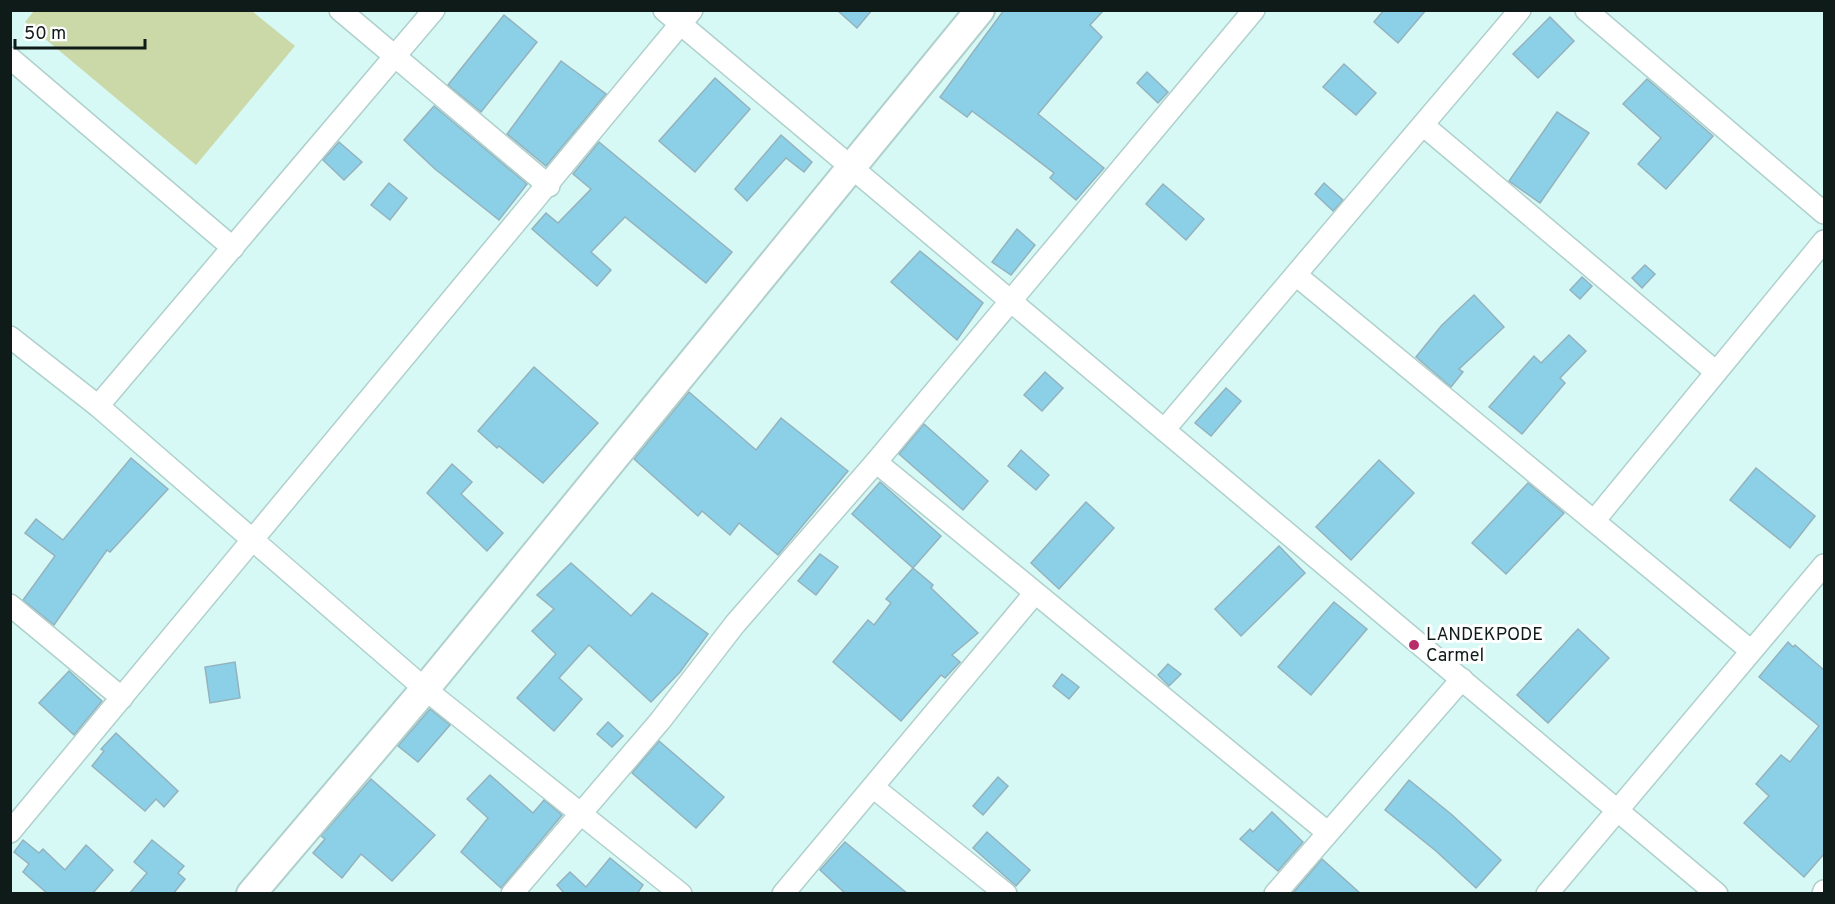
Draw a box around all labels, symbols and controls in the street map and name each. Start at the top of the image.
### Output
scale bar [15,12,146,50]
text: 50 m [24,23,66,46]
place label: LANDEKPODE Carmel [1426,624,1543,668]
marker: LANDEKPODE Carmel [1407,638,1421,652]

